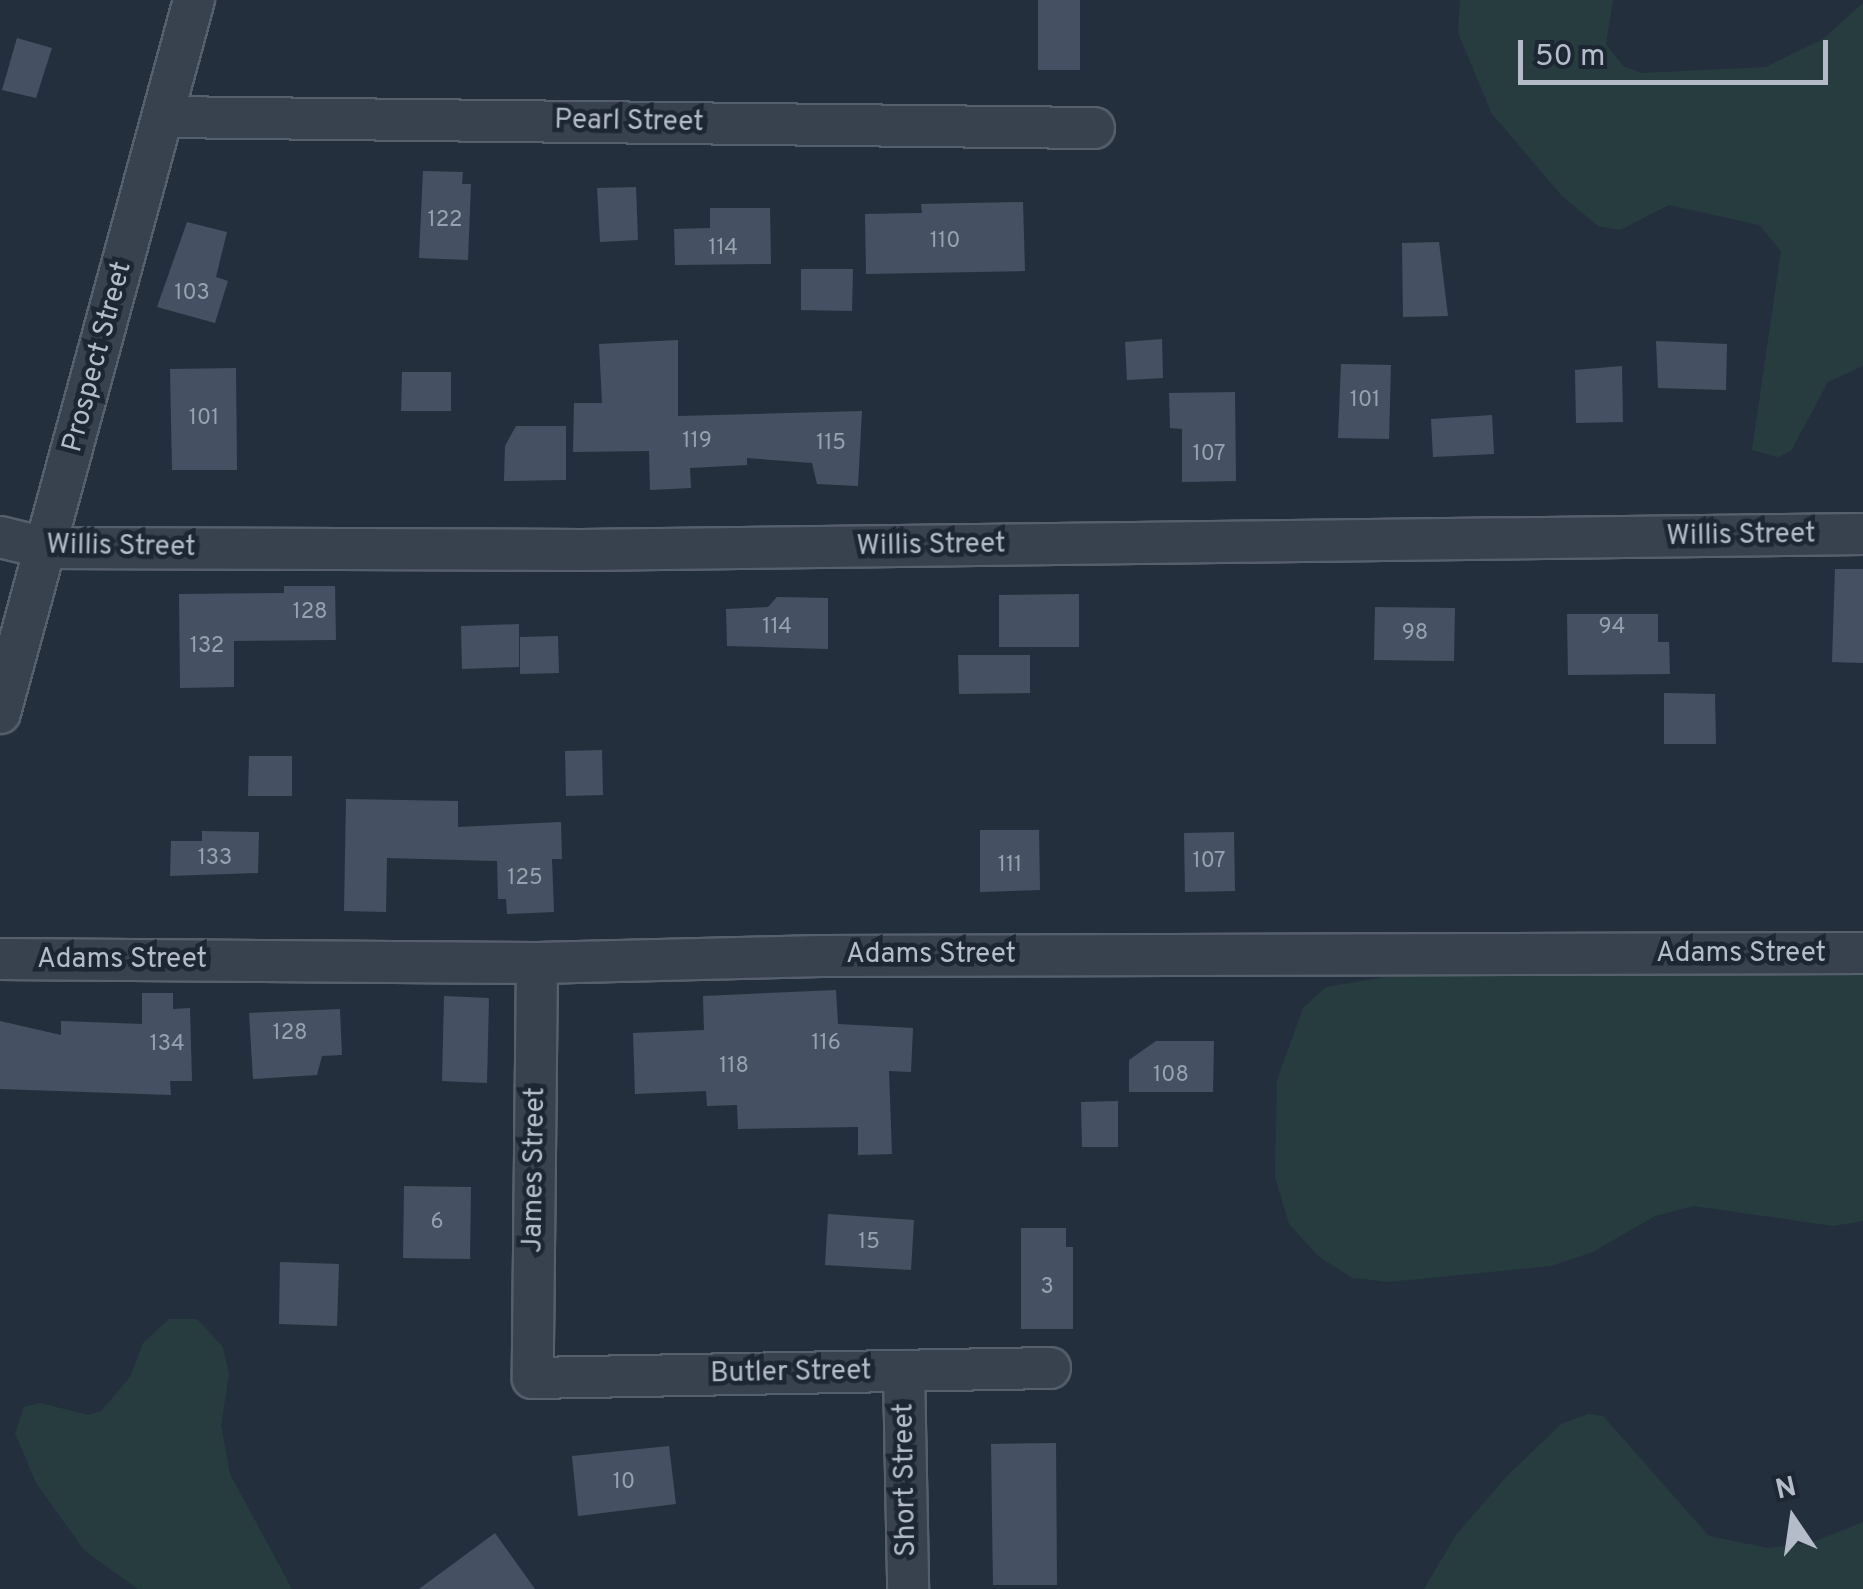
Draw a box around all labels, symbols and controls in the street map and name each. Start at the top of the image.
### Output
scale bar [1523,20,1833,82]
text: 50 m [1535,39,1605,76]
street label: Pearl Street [554,104,704,140]
house number: 122 [427,208,463,234]
house number: 110 [930,229,960,255]
house number: 114 [708,236,738,262]
street label: Prospect Street [56,258,140,456]
house number: 103 [174,281,210,307]
house number: 101 [1350,388,1380,414]
house number: 101 [189,406,219,432]
house number: 119 [682,429,712,455]
house number: 115 [816,431,846,457]
house number: 107 [1192,442,1226,468]
street label: Willis Street [1666,518,1816,554]
street label: Willis Street [856,528,1006,564]
street label: Willis Street [46,529,196,565]
house number: 128 [292,600,328,626]
house number: 114 [762,615,792,641]
house number: 94 [1599,615,1625,641]
house number: 98 [1402,621,1428,647]
house number: 132 [190,634,224,660]
house number: 133 [198,846,232,872]
house number: 107 [1192,849,1226,875]
house number: 111 [998,853,1022,879]
house number: 125 [507,866,543,892]
street label: Adams Street [1656,937,1826,971]
street label: Adams Street [846,938,1016,972]
street label: Adams Street [37,943,207,977]
house number: 128 [272,1021,308,1047]
house number: 116 [811,1031,841,1057]
house number: 134 [149,1032,185,1058]
house number: 118 [719,1054,749,1080]
house number: 108 [1153,1063,1189,1089]
street label: James Street [517,1087,553,1253]
house number: 6 [430,1210,444,1236]
house number: 15 [858,1230,880,1256]
house number: 3 [1040,1275,1054,1301]
street label: Butler Street [710,1355,872,1391]
street label: Short Street [888,1403,924,1557]
north arrow [1743,1469,1843,1569]
house number: 10 [613,1470,635,1496]
text: N [1772,1470,1800,1510]

